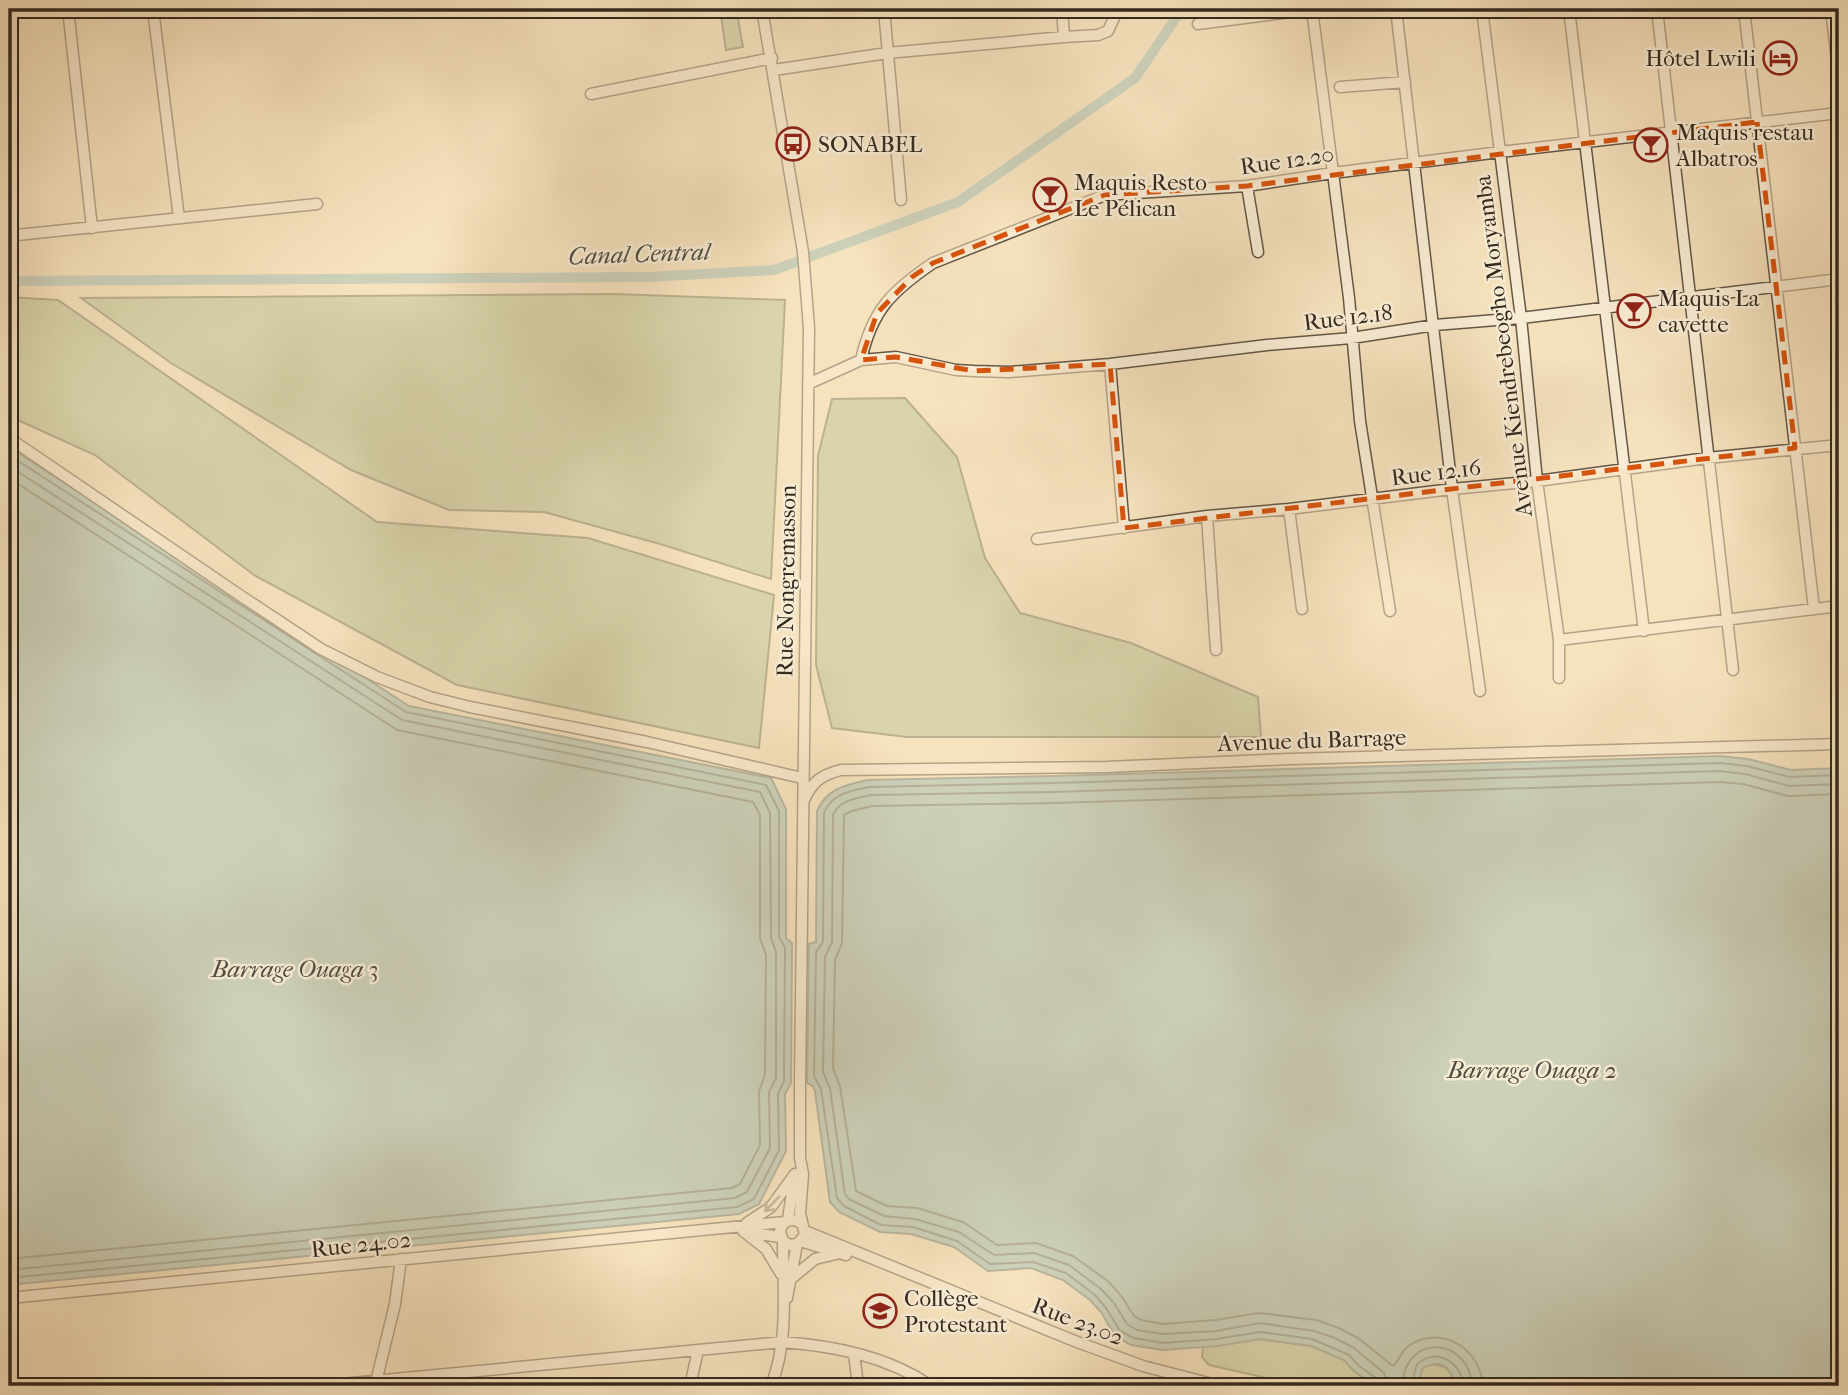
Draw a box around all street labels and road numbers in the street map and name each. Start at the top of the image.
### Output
street label: Rue 12.20 [1238,141,1336,180]
street label: Avenue Kiendrebeogho Moryamba [1469,173,1538,519]
street label: Rue 12.18 [1302,299,1394,336]
street label: Rue 12.16 [1389,454,1483,491]
street label: Rue Nongremasson [771,484,802,677]
street label: Avenue du Barrage [1216,724,1407,757]
street label: Rue 24.02 [310,1226,413,1263]
street label: Rue 23.02 [1028,1292,1128,1351]

